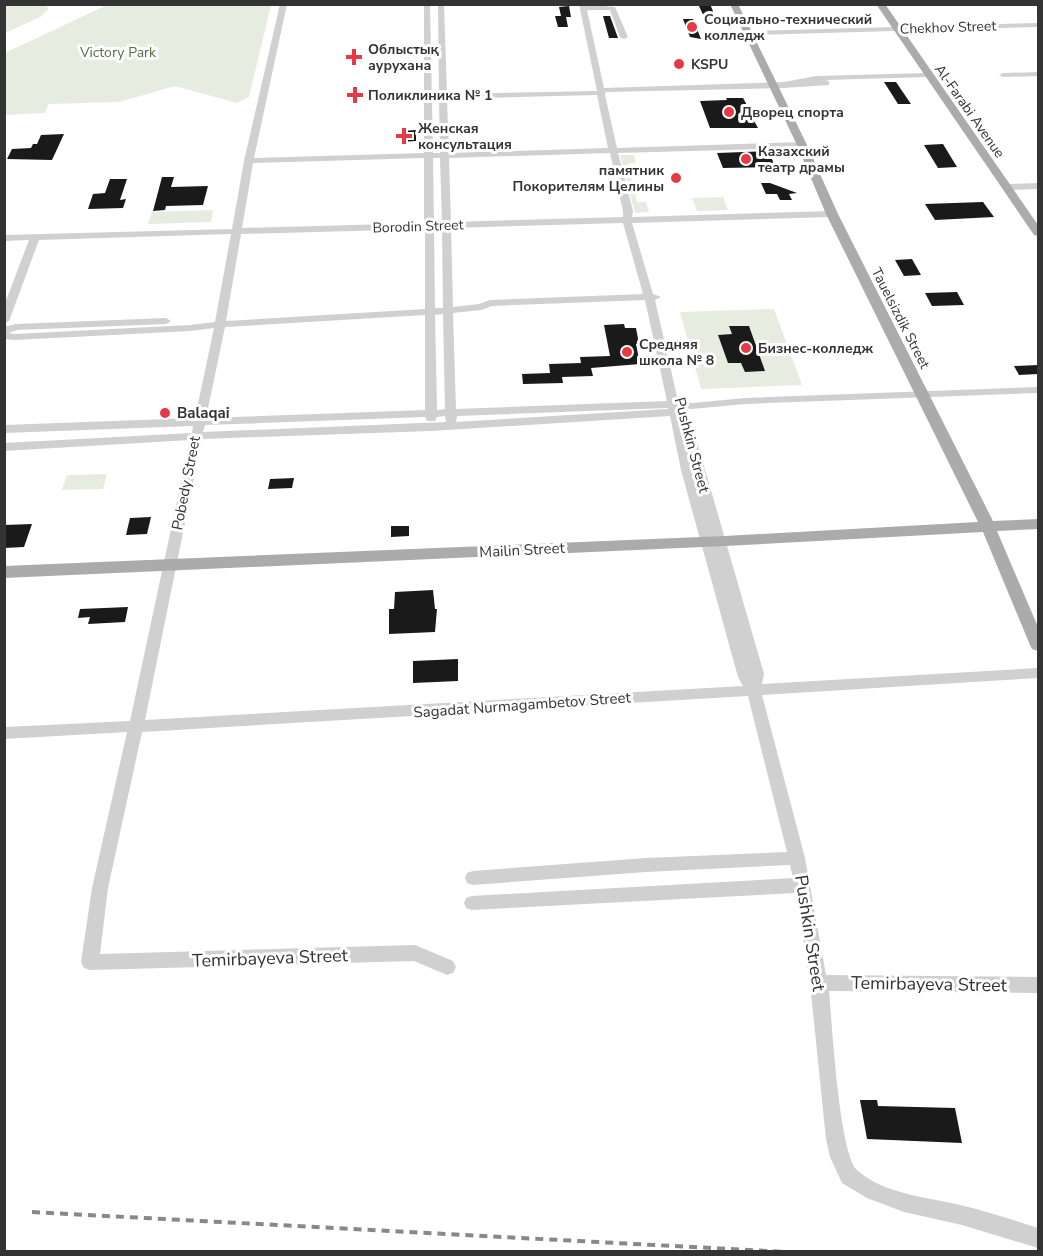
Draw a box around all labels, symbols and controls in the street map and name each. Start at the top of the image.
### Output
place label: Социально-технический колледж [704,10,872,45]
street label: Chekhov Street [899,16,997,39]
marker: Социально-технический колледж [685,20,699,34]
place label: Облыстық аурухана [368,40,440,75]
park label: Victory Park [79,43,157,62]
marker: Облыстық аурухана [345,48,363,66]
place label: KSPU [691,55,728,74]
marker: KSPU [672,57,686,71]
street label: Al-Farabi Avenue [930,61,1009,162]
marker: Поликлиника № 1 [346,86,364,104]
place label: Поликлиника № 1 [368,86,492,105]
place label: Дворец спорта [741,103,844,122]
marker: Дворец спорта [722,105,736,119]
place label: Женская консультация [418,119,512,154]
marker: Женская консультация [395,127,413,145]
place label: Казахский театр драмы [758,142,845,177]
marker: Казахский театр драмы [739,152,753,166]
place label: памятник Покорителям Целины [513,161,664,196]
marker: памятник Покорителям Целины [669,171,683,185]
street label: Borodin Street [372,215,464,238]
street label: Tauelsіzdіk Street [867,264,934,372]
place label: Средняя школа № 8 [639,335,714,370]
place label: Бизнес-колледж [758,339,873,358]
marker: Бизнес-колледж [739,341,753,355]
marker: Средняя школа № 8 [620,345,634,359]
street label: Pushkin Street [670,395,715,496]
place label: Balaqai [177,403,230,423]
marker: Balaqai [158,406,172,420]
street label: Pobedy Street [167,434,205,532]
street label: Mailin Street [479,538,566,562]
street label: Sagadat Nurmagambetov Street [413,687,632,723]
street label: Pushkin Street [789,873,831,994]
street label: Temirbayeva Street [192,943,349,973]
street label: Temirbayeva Street [851,971,1008,997]

